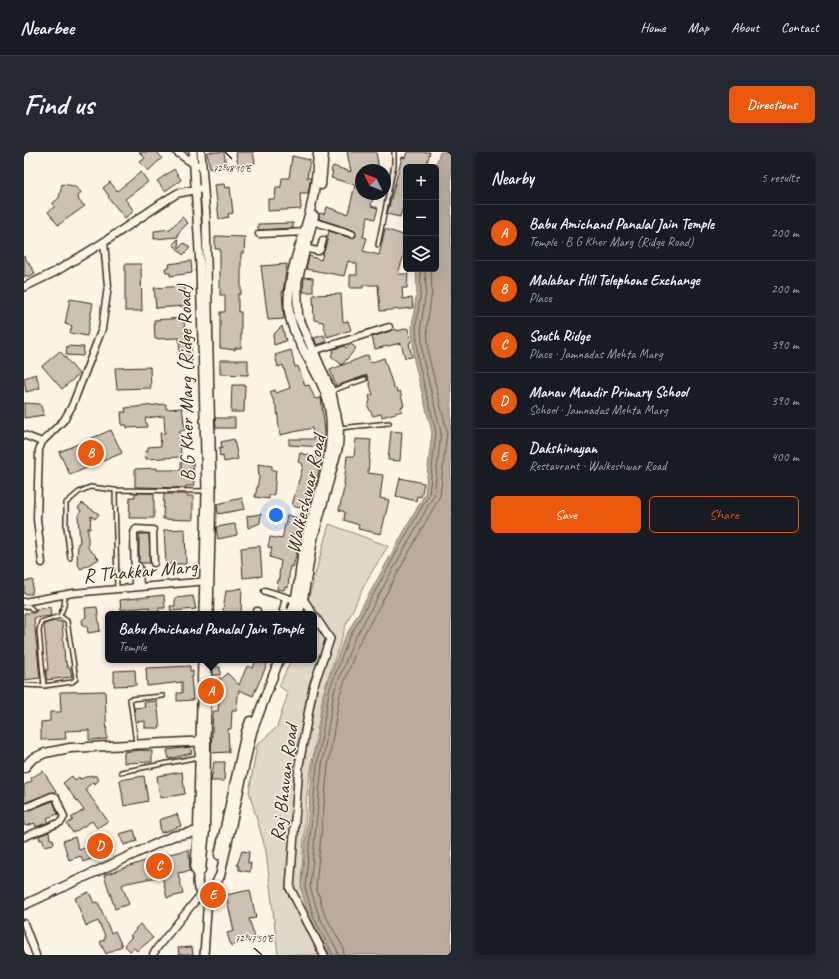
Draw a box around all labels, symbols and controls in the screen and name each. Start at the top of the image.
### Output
text: Nearbee [20,16,74,40]
text: Home [640,19,666,36]
text: Map [688,19,709,36]
text: About [731,19,759,36]
text: Contact [781,19,819,36]
button: Directions [729,86,815,123]
text: Find us [24,87,94,122]
text: 72°48'10"E [213,162,253,175]
north arrow [355,164,391,200]
map controls [403,164,439,272]
button: + [403,164,439,200]
text: Nearby [491,168,534,189]
text: 5 results [761,170,799,186]
button: − [403,200,439,236]
text: Babu Amichand Panalal Jain Temple [529,215,714,234]
text: A [501,225,507,241]
text: 200 m [771,225,799,241]
text: Temple · B G Kher Marg (Ridge Road) [529,234,693,250]
button: layers [403,236,439,272]
text: Malabar Hill Telephone Exchange [529,271,700,290]
text: B [501,281,507,297]
text: 200 m [771,281,799,297]
street label: B G Kher Marg (Ridge Road) [172,283,200,482]
text: Place [529,290,552,306]
text: South Ridge [529,327,590,346]
text: C [501,337,507,353]
text: 390 m [771,337,799,353]
text: Place · Jamnadas Mehta Marg [529,346,663,362]
text: Manav Mandir Primary School [529,383,688,402]
text: D [500,393,508,409]
text: 390 m [771,393,799,409]
text: School · Jamnadas Mehta Marg [529,402,668,418]
street label: Walkeshwar Road [280,429,332,556]
pin: B [78,438,104,468]
text: Dakshinayan [529,439,597,458]
text: E [501,449,507,465]
text: 400 m [771,449,799,465]
text: Restaurant · Walkeshwar Road [529,458,666,474]
button: Save [491,496,641,533]
button: Share [649,496,799,533]
your location [266,505,286,525]
street label: R Thakkar Marg [82,553,200,588]
popup [105,611,317,663]
text: Babu Amichand Panalal Jain Temple [118,620,304,639]
text: Temple [118,639,146,655]
pin: A [198,676,224,706]
street label: Raj Bhavan Road [264,720,304,843]
pin: D [87,831,113,861]
pin: C [146,851,172,881]
pin: E [200,880,226,910]
text: 72°47'50"E [235,932,275,945]

